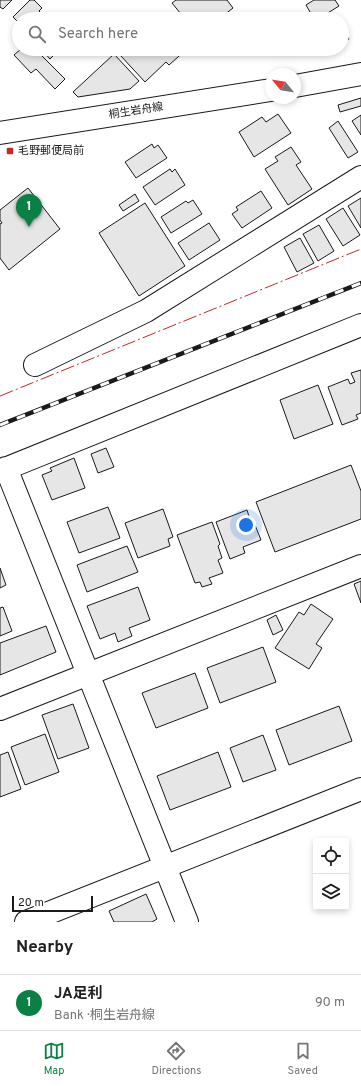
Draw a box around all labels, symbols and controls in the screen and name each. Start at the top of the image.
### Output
search box [12,12,349,56]
icon: search [26,23,48,45]
text: Search here [58,25,138,44]
north arrow [265,68,301,104]
street label: 桐生岩舟線 [108,100,164,122]
place label: 毛野郵便局前 [18,144,84,158]
marker: 毛野郵便局前 [5,146,15,156]
pin: 1 [16,194,42,227]
your location [236,515,256,535]
map controls [313,838,349,910]
button: locate [313,838,349,874]
button: layers [313,874,349,910]
scale bar [12,894,93,913]
text: 20 m [18,896,44,910]
text: Nearby [16,937,73,959]
text: JA足利 [54,985,103,1004]
text: 1 [26,995,32,1011]
text: 90 m [315,995,345,1011]
text: Bank · 桐生岩舟線 [54,1008,155,1024]
tab: Map [43,1040,65,1078]
tab: Directions [151,1040,201,1078]
tab: Saved [288,1040,318,1078]

